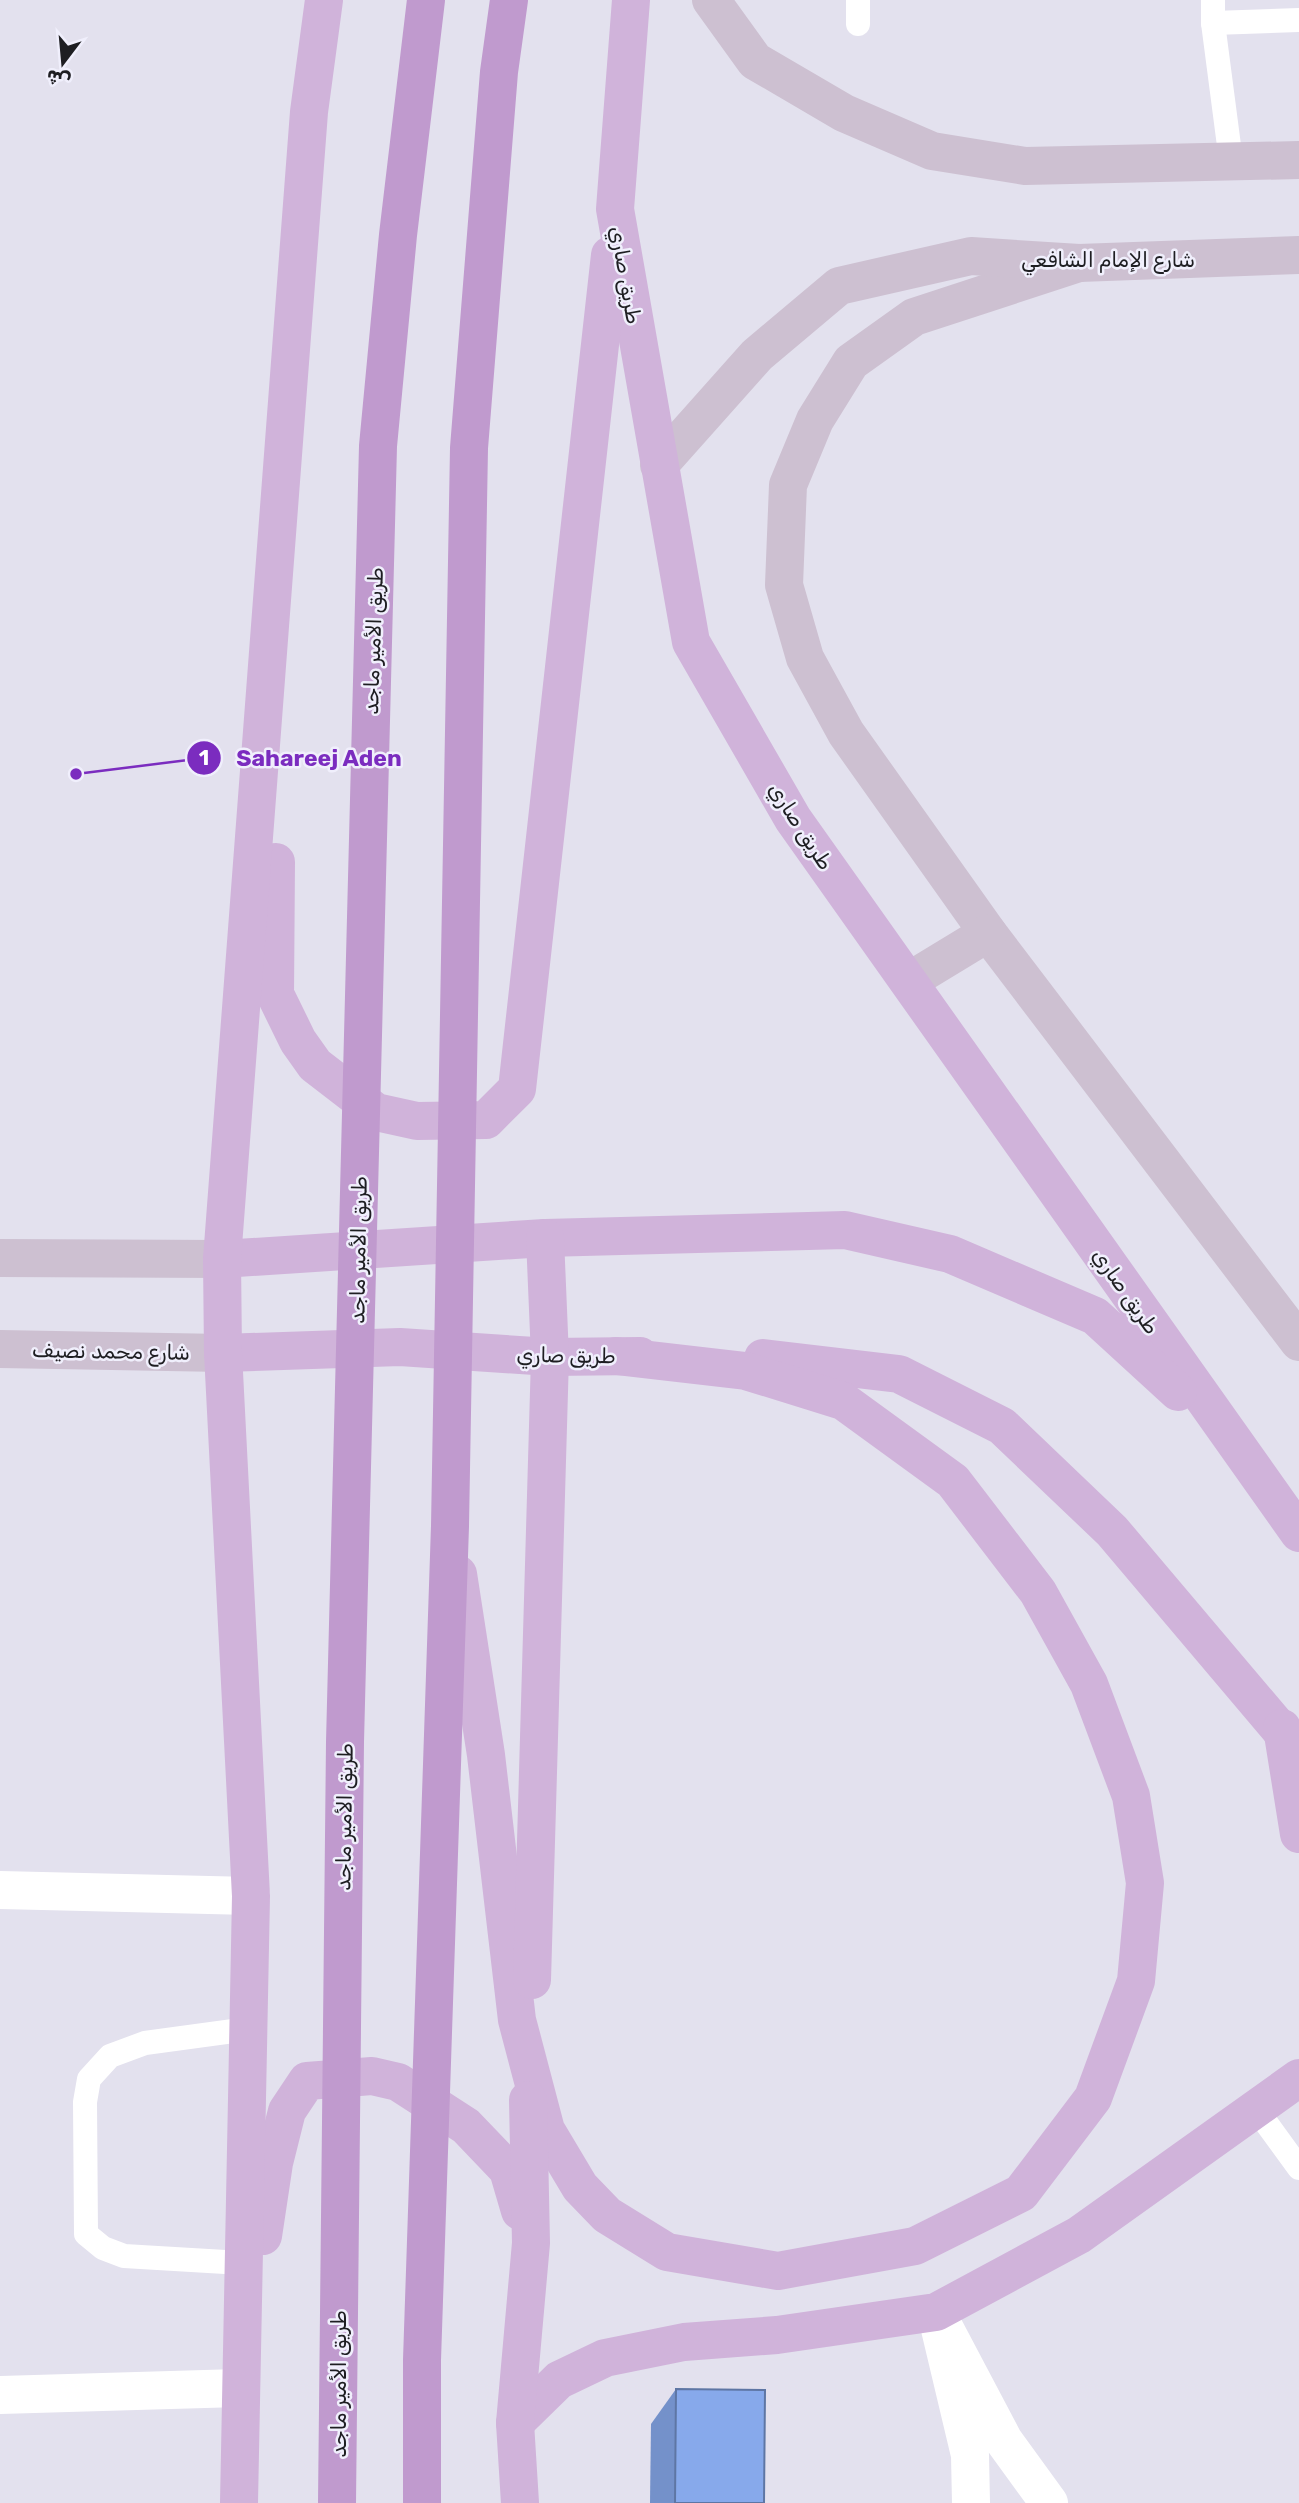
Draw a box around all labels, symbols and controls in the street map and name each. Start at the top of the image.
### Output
north arrow [28,28,98,98]
text: ش [44,64,73,93]
street label: طريق صاري [603,224,647,326]
street label: شارع الإمام الشافعي [1021,247,1195,276]
street label: طريق الأمير ماجد [358,567,388,715]
callout: Sahareej Aden [187,736,416,780]
text: Sahareej Aden [236,744,402,772]
text: 1 [199,745,209,770]
street label: طريق صاري [762,778,838,875]
street label: طريق الأمير ماجد [344,1176,372,1324]
street label: طريق صاري [1086,1243,1165,1340]
street label: شارع محمد نصيف [32,1337,190,1367]
street label: طريق صاري [516,1342,616,1370]
street label: طريق الأمير ماجد [330,1743,358,1891]
street label: طريق الأمير ماجد [326,2310,351,2458]

